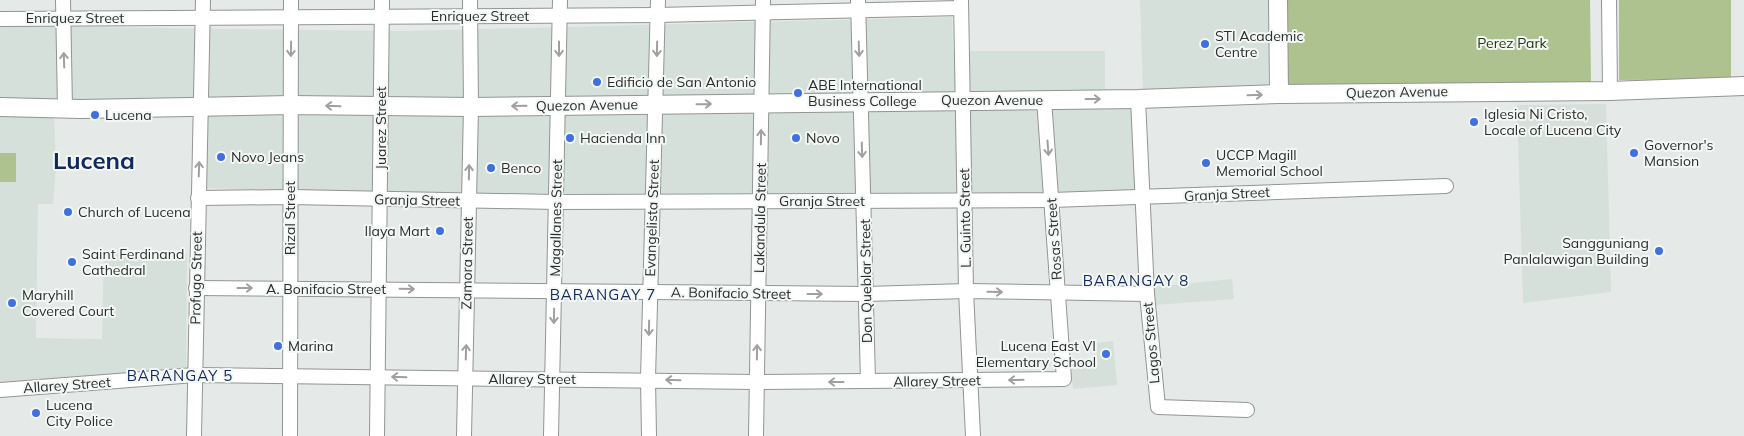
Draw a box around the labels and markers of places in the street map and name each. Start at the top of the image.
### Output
place label: STI Academic Centre [1215,27,1303,61]
marker: STI Academic Centre [1199,38,1211,50]
place label: Edificio de San Antonio [607,73,756,91]
marker: Edificio de San Antonio [591,76,603,88]
place label: ABE International Business College [808,76,922,110]
marker: ABE International Business College [792,87,804,99]
place label: Iglesia Ni Cristo, Locale of Lucena City [1484,105,1622,139]
place label: Lucena [105,106,152,124]
marker: Lucena [89,109,101,121]
marker: Iglesia Ni Cristo, Locale of Lucena City [1468,116,1480,128]
place label: Hacienda Inn [580,129,666,147]
place label: Novo [806,129,840,147]
marker: Hacienda Inn [564,132,576,144]
marker: Novo [790,132,802,144]
place label: Governor's Mansion [1644,136,1714,170]
place label: UCCP Magill Memorial School [1216,146,1323,180]
marker: Governor's Mansion [1628,147,1640,159]
place label: Novo Jeans [231,148,304,166]
marker: Novo Jeans [215,151,227,163]
marker: UCCP Magill Memorial School [1200,157,1212,169]
place label: Benco [501,159,541,177]
marker: Benco [485,162,497,174]
place label: Church of Lucena [78,203,191,221]
marker: Church of Lucena [62,206,74,218]
place label: Ilaya Mart [365,222,430,240]
marker: Ilaya Mart [434,225,446,237]
place label: Sangguniang Panlalawigan Building [1503,234,1649,268]
place label: Saint Ferdinand Cathedral [82,245,184,279]
marker: Sangguniang Panlalawigan Building [1653,245,1665,257]
marker: Saint Ferdinand Cathedral [66,256,78,268]
place label: Maryhill Covered Court [22,286,114,320]
marker: Maryhill Covered Court [6,297,18,309]
place label: Marina [288,337,333,355]
place label: Lucena East VI Elementary School [976,337,1096,371]
marker: Marina [272,340,284,352]
marker: Lucena East VI Elementary School [1100,348,1112,360]
place label: Lucena City Police [46,396,113,430]
marker: Lucena City Police [30,407,42,419]

